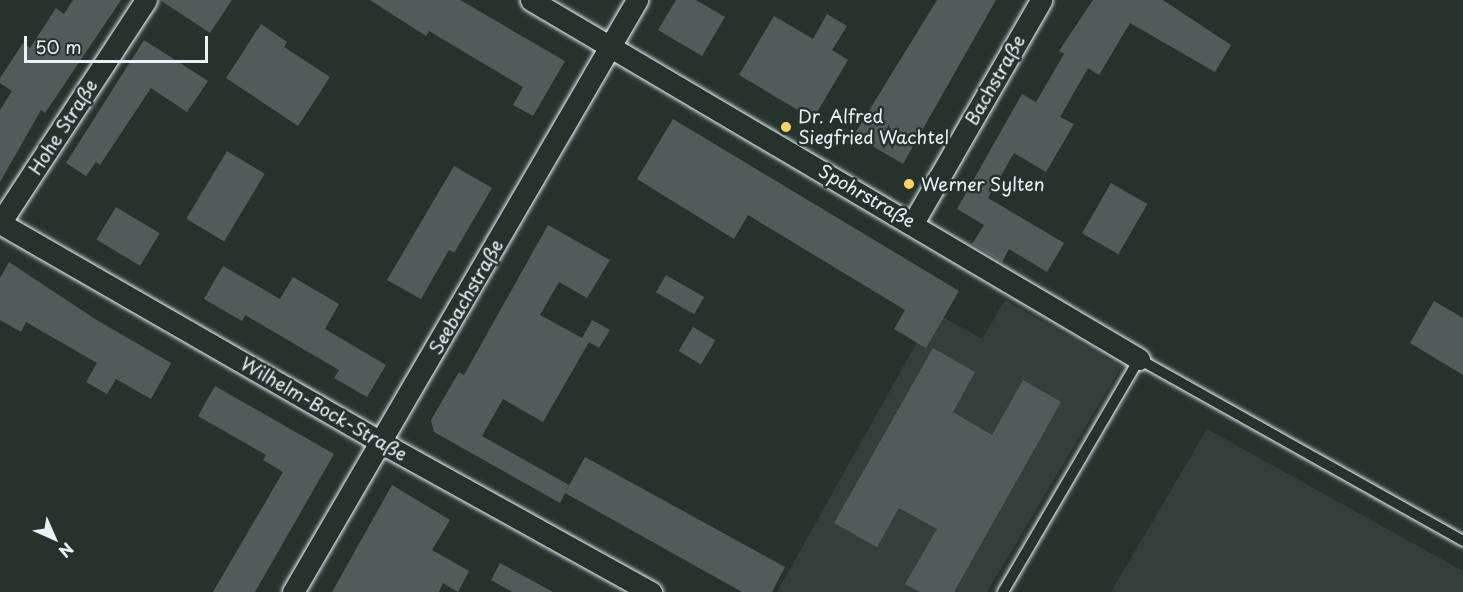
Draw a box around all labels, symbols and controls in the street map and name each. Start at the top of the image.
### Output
scale bar [27,24,212,62]
street label: Bachstraße [961,31,1029,129]
text: 50 m [35,33,82,60]
street label: Hohe Straße [24,75,102,179]
place label: Dr. Alfred Siegfried Wachtel [798,106,951,148]
marker: Dr. Alfred Siegfried Wachtel [779,120,793,134]
street label: Spohrstraße [815,160,919,232]
place label: Werner Sylten [921,173,1046,195]
marker: Werner Sylten [902,177,916,191]
street label: Seebachstraße [424,236,508,358]
street label: Wilhelm-Bock-Straße [237,353,411,465]
north arrow [24,508,84,568]
text: N [54,538,80,564]

